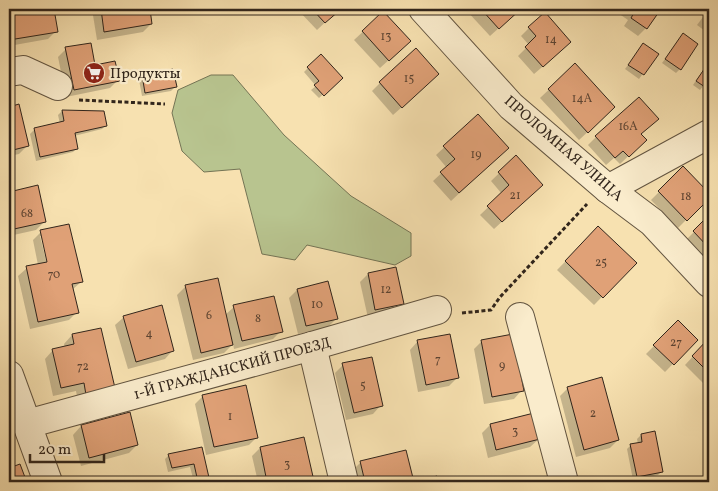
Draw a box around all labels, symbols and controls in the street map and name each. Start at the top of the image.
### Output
house number: 13 [381,29,391,45]
house number: 14 [545,32,557,48]
supermarket icon: Продукты [82,61,106,85]
place label: Продукты [110,64,181,85]
house number: 15 [404,71,414,87]
street label: ПРОЛОМНАЯ УЛИЦА [499,91,628,207]
house number: 14А [572,91,593,107]
house number: 16А [618,119,638,135]
house number: 19 [471,147,481,163]
house number: 21 [509,188,521,204]
house number: 18 [681,189,691,205]
house number: 68 [21,206,33,222]
house number: 25 [595,255,607,271]
house number: 70 [48,267,60,283]
house number: 12 [380,282,392,298]
house number: 10 [311,297,323,313]
house number: 6 [206,308,212,324]
house number: 8 [255,311,261,327]
house number: 4 [145,326,153,342]
street label: 1-Й ГРАЖДАНСКИЙ ПРОЕЗД [131,333,334,406]
house number: 27 [670,335,682,351]
house number: 7 [435,352,441,368]
house number: 9 [499,358,505,374]
house number: 72 [77,359,89,375]
house number: 5 [360,378,366,394]
house number: 2 [590,406,596,422]
house number: 1 [228,409,232,425]
house number: 3 [512,424,518,440]
scale bar [30,431,104,463]
text: 20 m [38,440,71,461]
house number: 3 [284,457,290,473]

